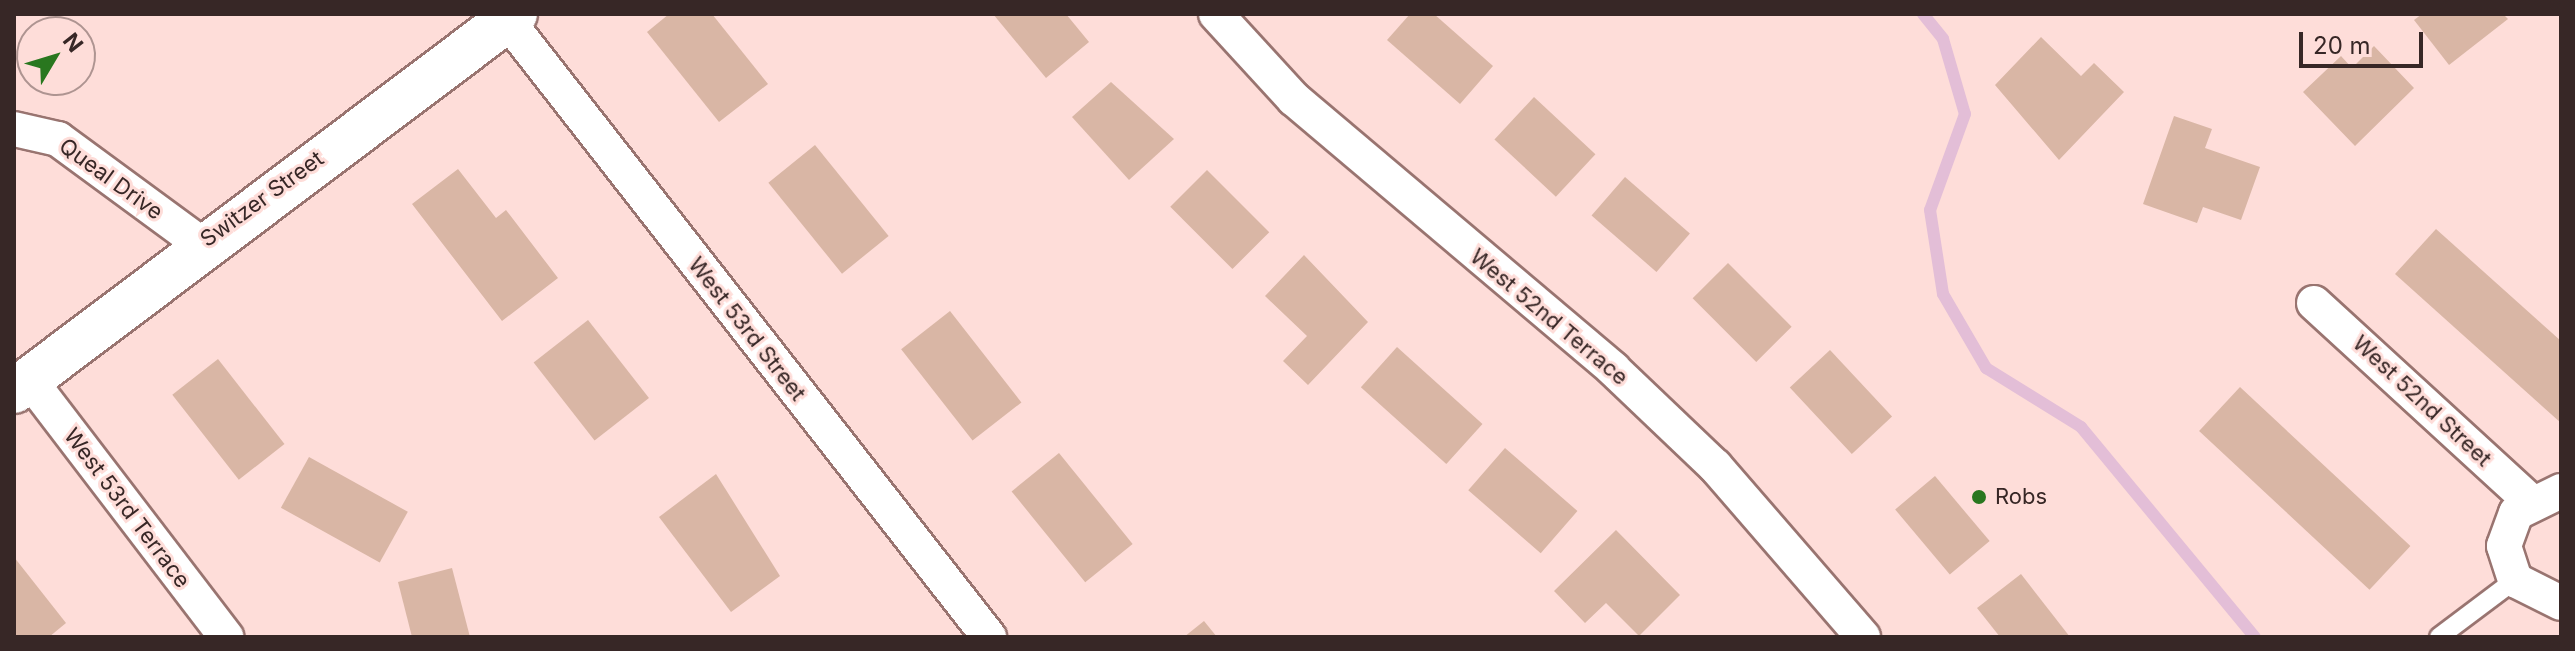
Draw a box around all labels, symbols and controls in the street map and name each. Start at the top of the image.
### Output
north arrow [16,16,96,96]
scale bar [2303,16,2427,66]
text: N [58,28,89,57]
text: 20 m [2313,31,2371,60]
street label: Queal Drive [54,133,168,225]
street label: Switzer Street [195,145,329,253]
street label: West 52nd Terrace [1465,243,1633,391]
street label: West 53rd Street [683,252,811,406]
street label: West 52nd Street [2347,330,2497,472]
street label: West 53rd Terrace [58,423,196,593]
place label: Robs [1995,484,2047,510]
marker: Robs [1970,488,1988,506]

